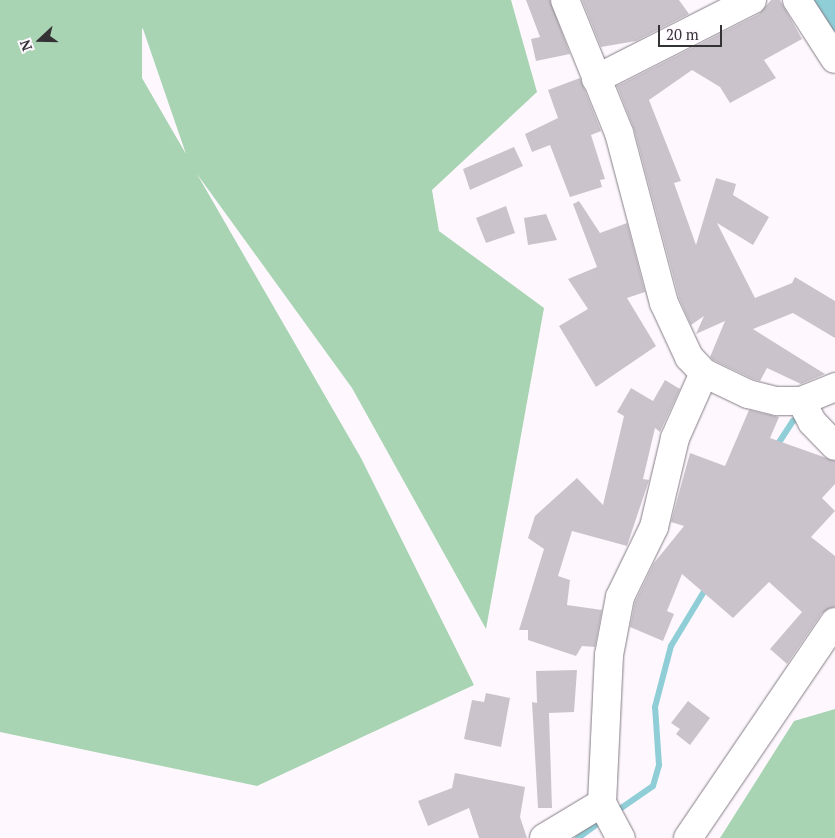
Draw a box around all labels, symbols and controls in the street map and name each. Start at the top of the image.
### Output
north arrow [15,15,65,65]
scale bar [660,15,724,47]
text: 20 m [666,24,699,44]
text: N [15,37,36,54]

